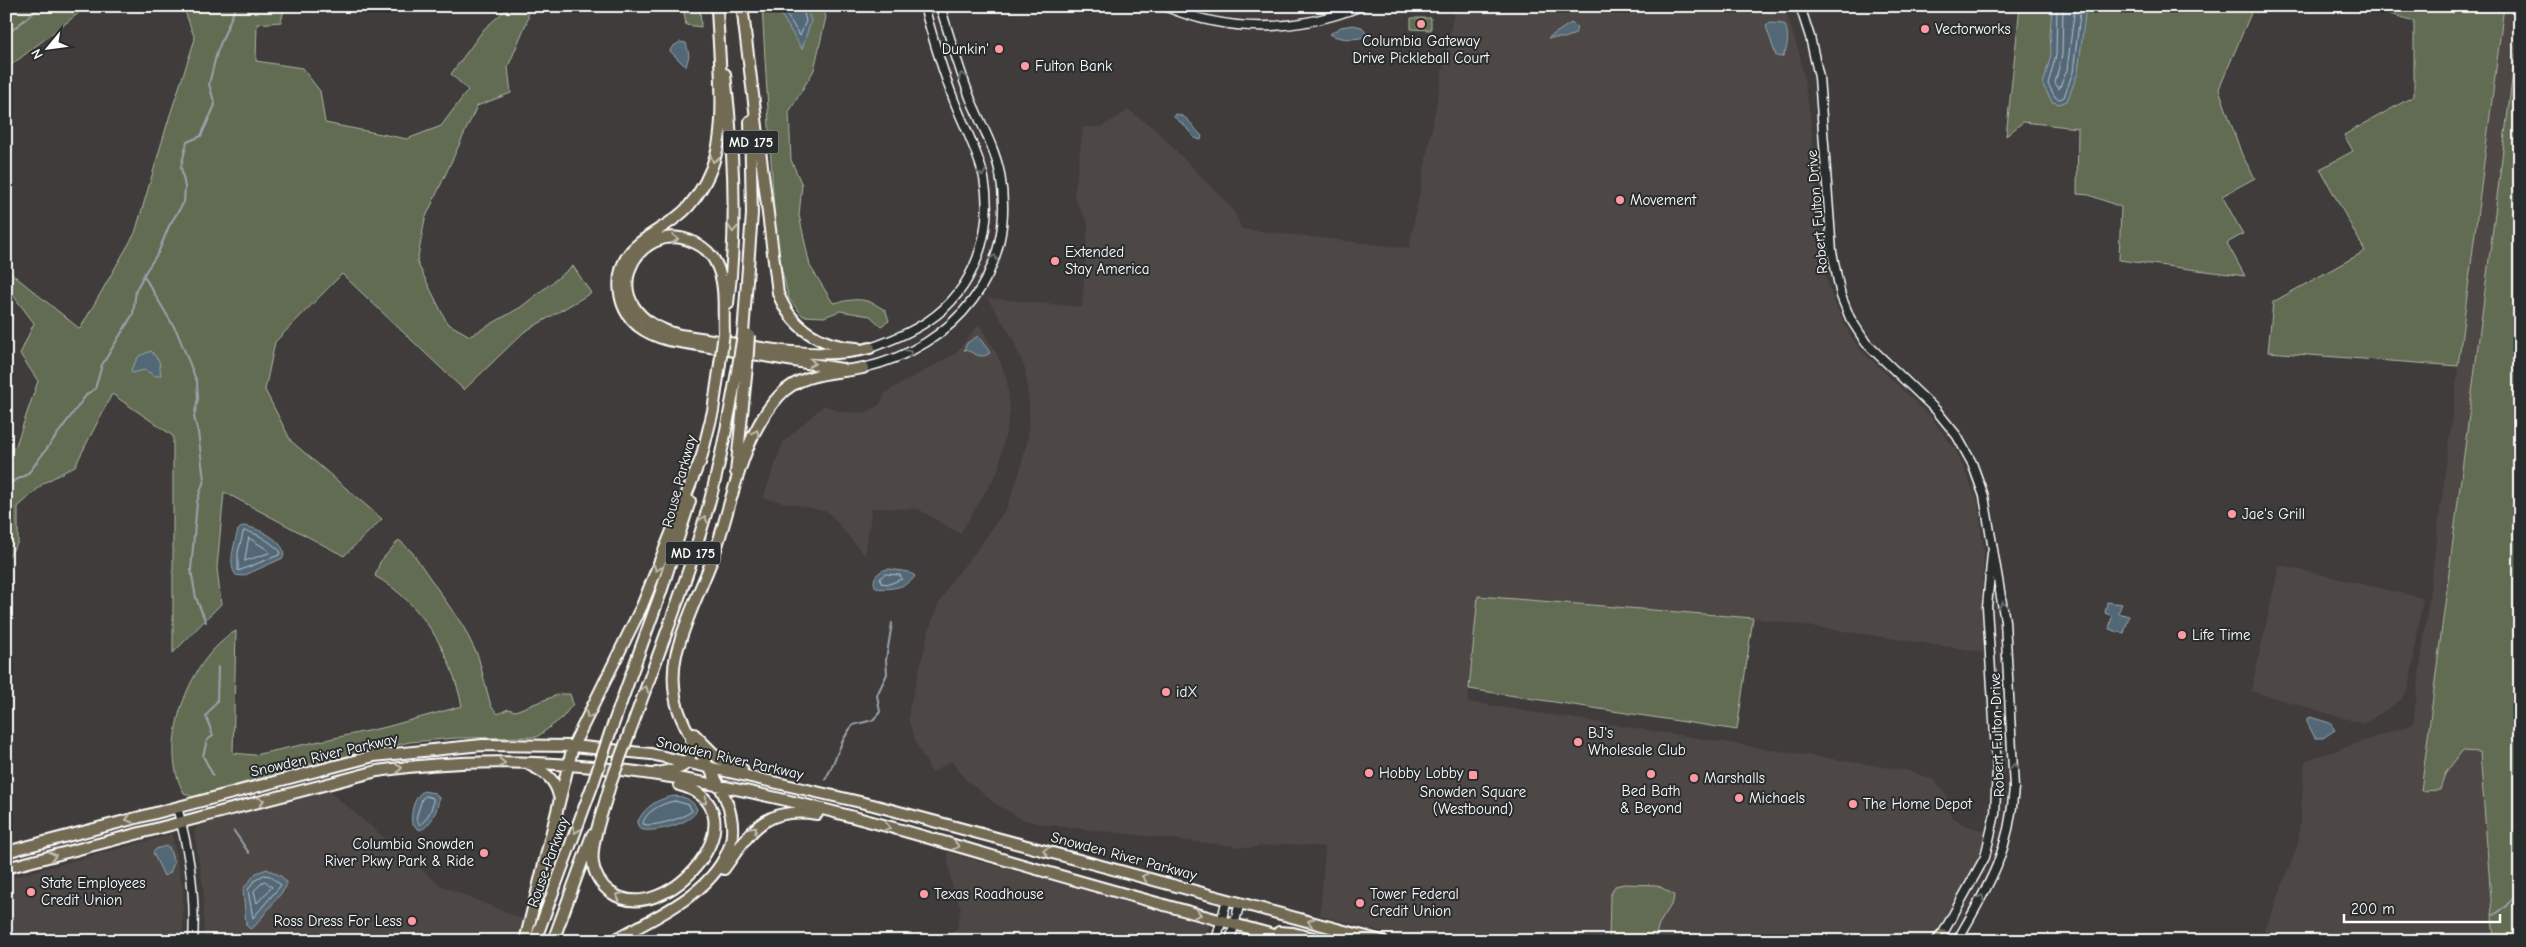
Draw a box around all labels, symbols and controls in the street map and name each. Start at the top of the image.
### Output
marker: Columbia Gateway Drive Pickleball Court [1415,18,1427,30]
place label: Vectorworks [1935,20,2011,38]
north arrow [22,22,72,72]
marker: Vectorworks [1919,23,1931,35]
place label: Columbia Gateway Drive Pickleball Court [1353,32,1490,67]
place label: Dunkin' [942,40,989,58]
marker: Dunkin' [993,43,1005,55]
text: N [27,46,47,62]
place label: Fulton Bank [1035,57,1113,75]
marker: Fulton Bank [1019,60,1031,72]
one-way arrow [958,72,968,80]
road number: MD 175 [724,130,778,154]
street label: Robert Fulton Drive [1803,149,1831,275]
one-way arrow [710,154,720,163]
one-way arrow [976,169,987,177]
place label: Movement [1630,191,1697,209]
marker: Movement [1614,194,1626,206]
one-way arrow [728,225,739,233]
one-way arrow [672,234,680,244]
place label: Extended Stay America [1065,243,1150,278]
one-way arrow [989,254,999,262]
marker: Extended Stay America [1049,255,1061,267]
one-way arrow [904,349,913,359]
one-way arrow [807,358,816,368]
one-way arrow [749,429,760,438]
street label: Rouse Parkway [658,433,700,529]
place label: Jae's Grill [2242,505,2305,523]
marker: Jae's Grill [2226,508,2238,520]
one-way arrow [699,515,709,523]
road number: MD 175 [666,542,720,564]
one-way arrow [653,563,663,572]
one-way arrow [1999,600,2009,609]
place label: Life Time [2192,626,2251,644]
marker: Life Time [2176,629,2188,641]
street label: Robert Fulton Drive [1986,672,2008,798]
place label: idX [1176,683,1198,701]
one-way arrow [639,685,649,693]
marker: idX [1160,686,1172,698]
one-way arrow [585,710,595,719]
place label: BJ's Wholesale Club [1588,724,1686,759]
street label: Snowden River Parkway [249,729,400,781]
street label: Snowden River Parkway [655,732,806,784]
marker: BJ's Wholesale Club [1572,736,1584,748]
one-way arrow [498,758,506,768]
one-way arrow [2009,762,2019,770]
one-way arrow [395,763,404,773]
place label: Hobby Lobby [1379,764,1464,782]
marker: Hobby Lobby [1363,767,1375,779]
marker: Bed Bath & Beyond [1645,768,1657,780]
marker: Snowden Square (Westbound) [1467,769,1479,781]
place label: Marshalls [1704,769,1765,787]
marker: Marshalls [1688,772,1700,784]
place label: Bed Bath & Beyond [1620,782,1682,817]
place label: Snowden Square (Westbound) [1420,783,1527,818]
place label: Michaels [1749,789,1805,807]
marker: Michaels [1733,792,1745,804]
one-way arrow [699,795,708,804]
place label: The Home Depot [1863,795,1973,813]
one-way arrow [256,796,265,806]
marker: The Home Depot [1847,798,1859,810]
one-way arrow [125,813,134,824]
street label: Rouse Parkway [523,814,573,910]
one-way arrow [882,821,891,831]
one-way arrow [572,825,582,833]
one-way arrow [748,826,757,835]
street label: Snowden River Parkway [1049,828,1199,884]
place label: Columbia Snowden River Pkwy Park & Ride [325,835,474,870]
one-way arrow [951,840,959,850]
one-way arrow [1042,846,1050,856]
marker: Columbia Snowden River Pkwy Park & Ride [478,847,490,859]
one-way arrow [49,851,58,862]
one-way arrow [1141,873,1149,883]
place label: State Employees Credit Union [41,874,146,909]
place label: Texas Roadhouse [934,885,1044,903]
place label: Tower Federal Credit Union [1370,885,1459,920]
marker: State Employees Credit Union [25,886,37,898]
marker: Texas Roadhouse [918,888,930,900]
one-way arrow [615,891,624,902]
scale bar [2344,892,2500,924]
one-way arrow [1975,895,1985,904]
marker: Tower Federal Credit Union [1354,897,1366,909]
text: 200 m [2351,900,2395,918]
one-way arrow [1194,908,1202,919]
place label: Ross Dress For Less [274,912,402,930]
marker: Ross Dress For Less [406,915,418,927]
one-way arrow [1307,917,1315,927]

